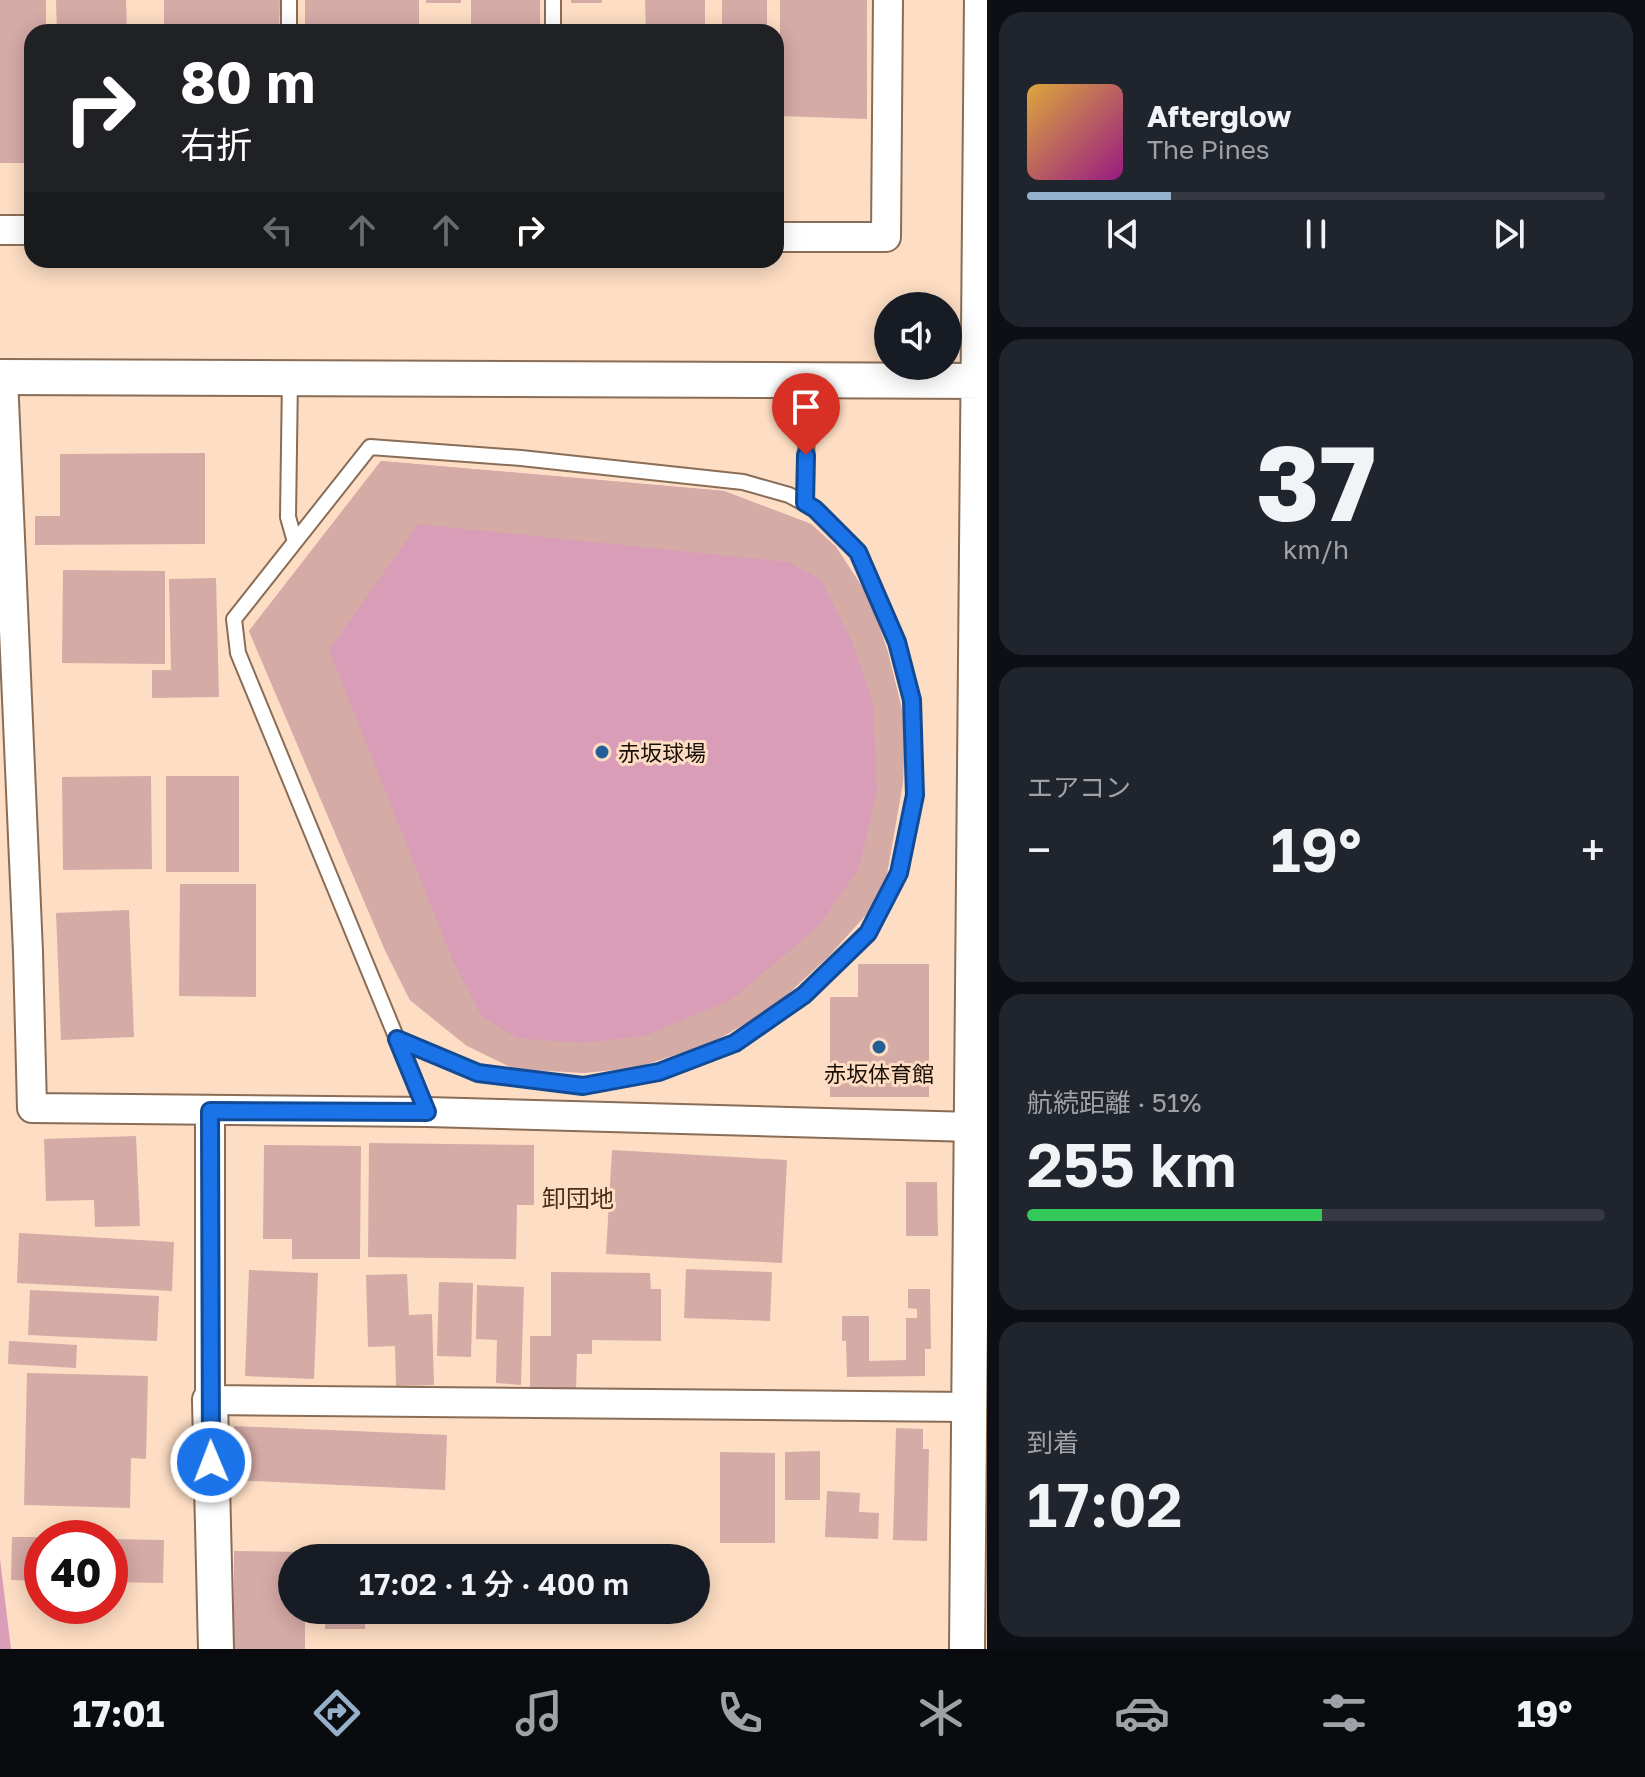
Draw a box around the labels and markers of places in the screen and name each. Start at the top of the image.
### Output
pin [772,373,840,455]
place label: 赤坂球場 [618,739,706,766]
marker: 赤坂球場 [593,743,611,761]
marker: 赤坂体育館 [870,1038,888,1056]
place label: 赤坂体育館 [824,1060,934,1087]

